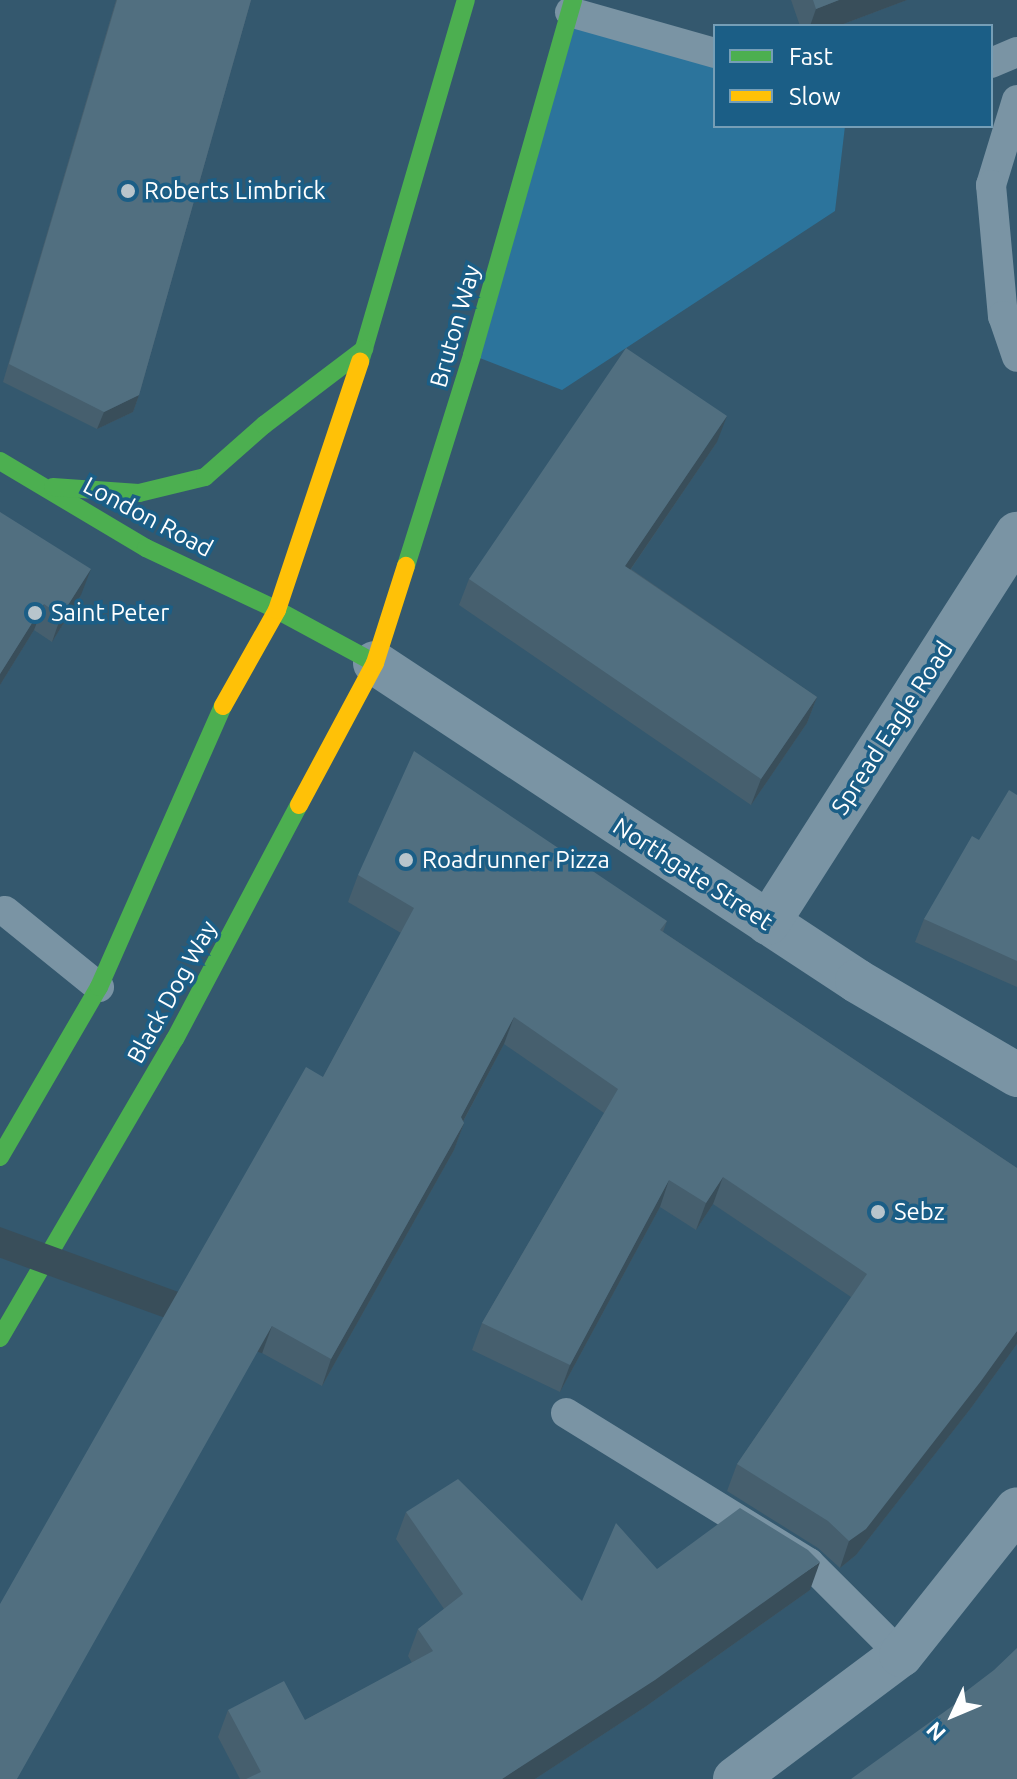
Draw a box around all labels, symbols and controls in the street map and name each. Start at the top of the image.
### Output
legend [713,24,993,128]
text: Fast [789,43,833,70]
text: Slow [789,83,841,110]
place label: Roberts Limbrick [144,177,326,205]
marker: Roberts Limbrick [119,182,137,200]
street label: Bruton Way [424,261,486,391]
street label: London Road [78,471,218,563]
place label: Saint Peter [51,599,169,627]
marker: Saint Peter [26,604,44,622]
street label: Spread Eagle Road [825,636,959,820]
street label: Northgate Street [608,812,778,936]
place label: Roadrunner Pizza [422,846,610,874]
marker: Roadrunner Pizza [397,851,415,869]
street label: Black Dog Way [121,916,223,1068]
place label: Sebz [894,1198,945,1226]
marker: Sebz [869,1203,887,1221]
north arrow [913,1675,993,1755]
text: N [921,1717,950,1747]

